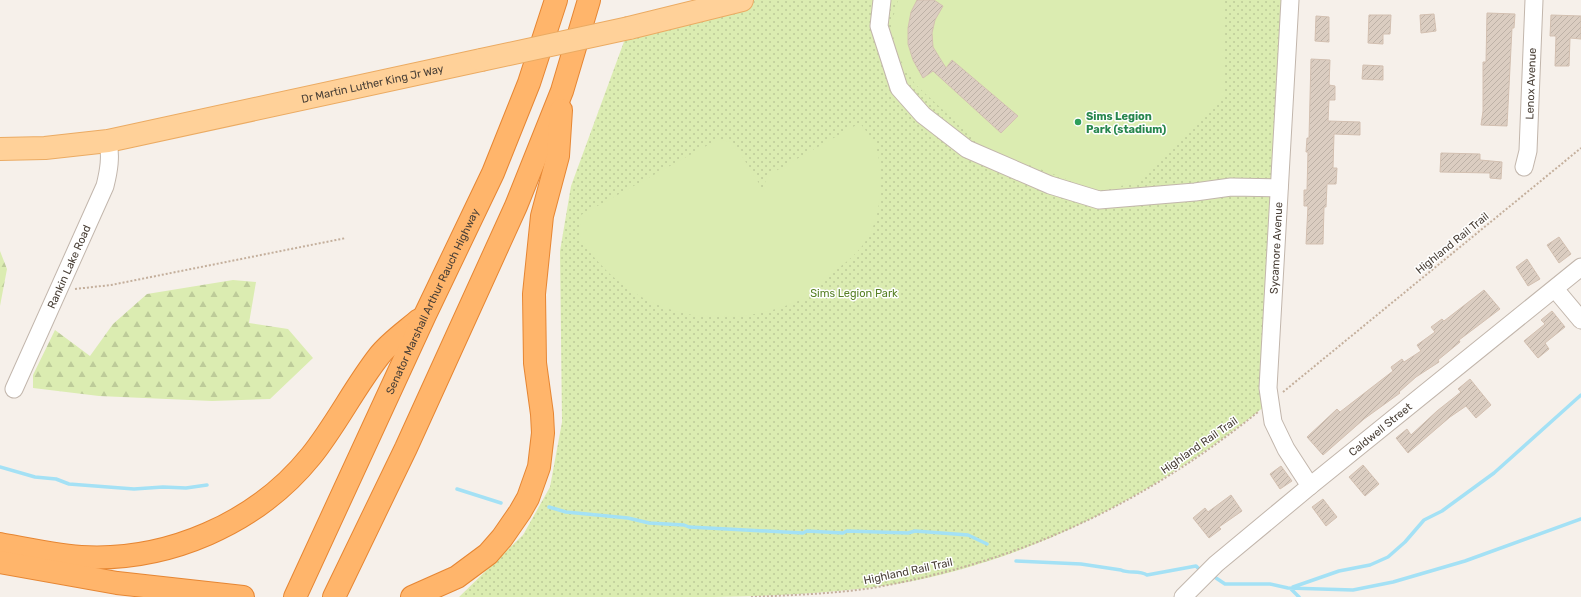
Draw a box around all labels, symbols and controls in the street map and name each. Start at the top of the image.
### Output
street label: Lenox Avenue [1523,47,1539,120]
street label: Dr Martin Luther King Jr Way [300,62,445,106]
place label: Sims Legion Park (stadium) [1086,110,1166,136]
marker: Sims Legion Park (stadium) [1073,117,1083,127]
street label: Sycamore Avenue [1268,202,1285,294]
street label: Senator Marshall Arthur Rauch Highway [383,207,482,396]
street label: Highland Rail Trail [1413,210,1492,277]
street label: Rankin Lake Road [45,223,94,311]
park label: Sims Legion Park [810,287,898,300]
street label: Caldwell Street [1346,400,1415,459]
street label: Highland Rail Trail [1159,414,1240,477]
street label: Highland Rail Trail [863,556,954,587]

